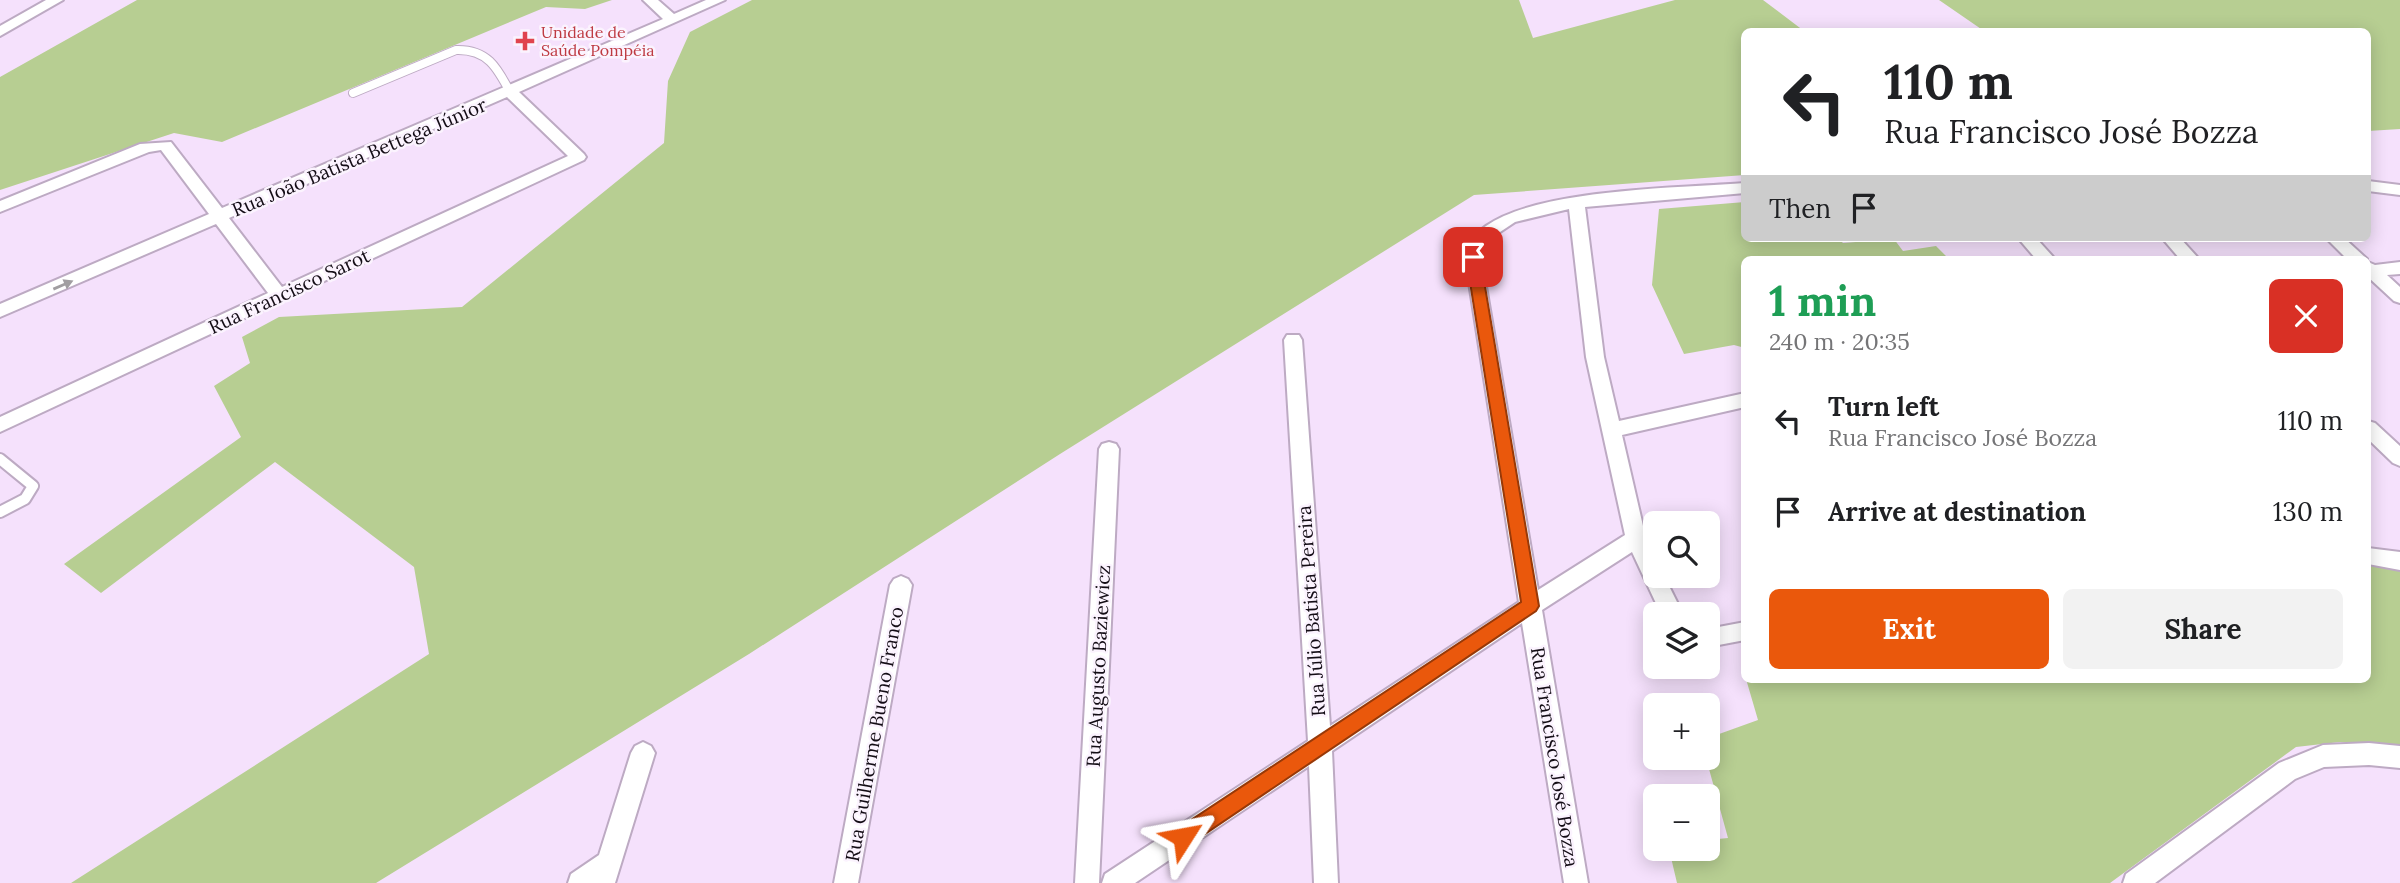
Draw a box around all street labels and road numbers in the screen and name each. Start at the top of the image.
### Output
street label: Rua João Batista Bettega Júnior [228,92,491,222]
street label: Rua Francisco Sarot [205,243,374,339]
street label: Rua Júlio Batista Pereira [1292,504,1330,717]
street label: Rua Augusto Baziewicz [1081,564,1115,768]
street label: Rua Guilherme Bueno Franco [840,605,908,863]
street label: Rua Francisco José Bozza [1526,645,1584,869]

